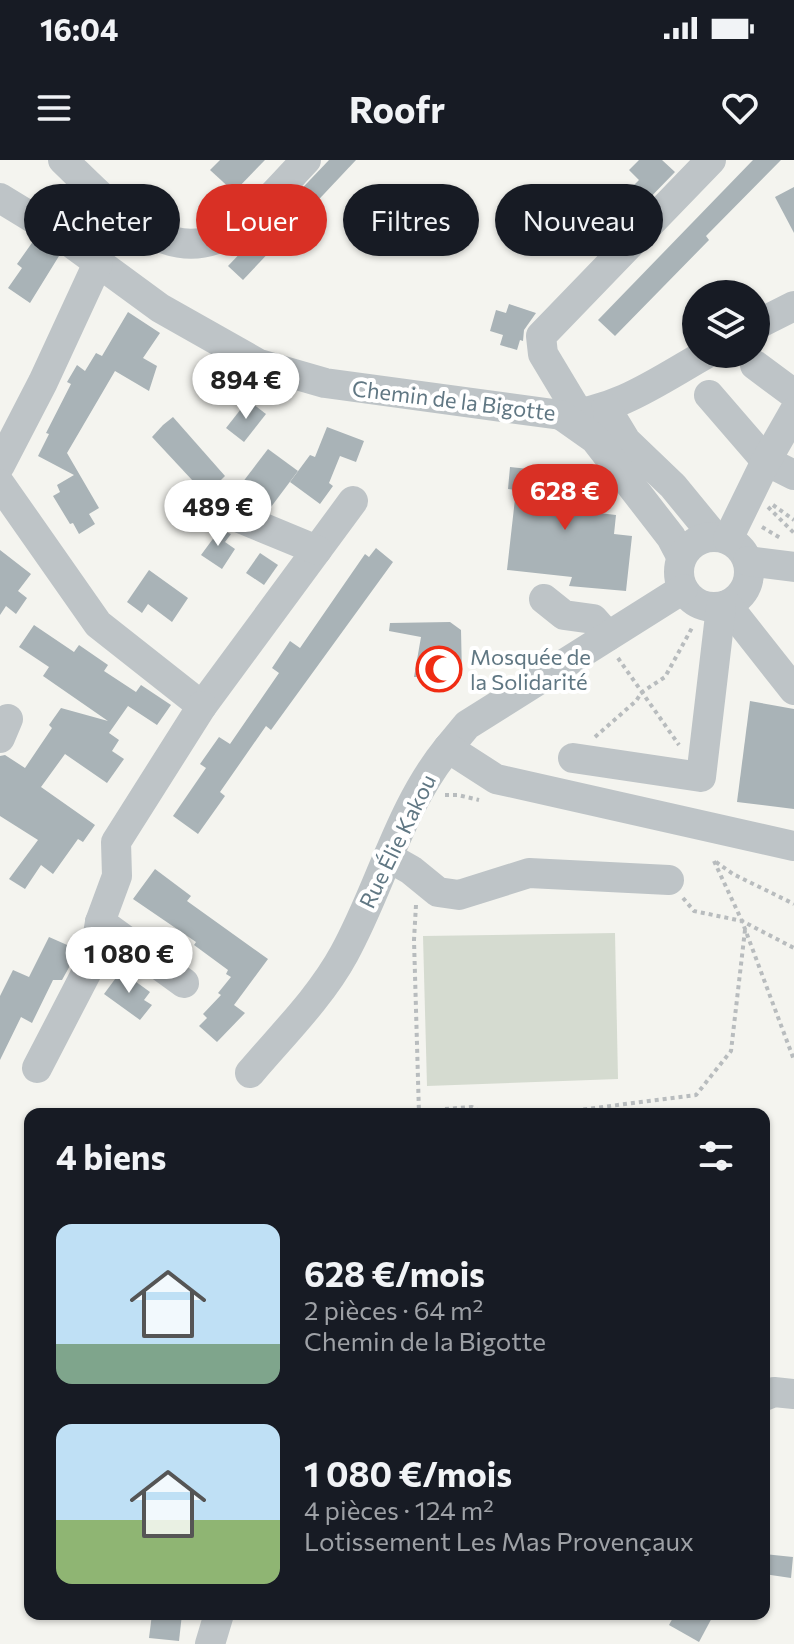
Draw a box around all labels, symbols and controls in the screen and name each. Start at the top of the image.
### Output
text: 16:04 [40,10,118,47]
icon: menu [32,86,76,130]
text: Roofr [349,86,445,130]
icon: heart [718,86,762,130]
chip: Acheter [24,184,180,256]
chip: Louer [196,184,327,256]
chip: Filtres [343,184,479,256]
chip: Nouveau [495,184,663,256]
map controls [682,280,770,368]
button: layers [682,280,770,368]
pin: 894 € [190,353,302,421]
text: 894 € [210,363,282,394]
street label: Chemin de la Bigotte [351,374,557,426]
pin: 628 € [509,464,621,532]
text: 628 € [530,474,600,505]
pin: 489 € [162,480,274,548]
text: 489 € [182,490,254,521]
place label: Mosquée de la Solidarité [470,643,591,695]
mosque icon: Mosquée de la Solidarité [415,645,463,693]
street label: Rue Élie Kakou [353,769,441,913]
pin: 1 080 € [55,927,203,995]
text: 1 080 € [84,937,174,968]
icon: filters [694,1134,738,1178]
text: 4 biens [56,1135,166,1177]
text: 628 €/mois [304,1252,485,1294]
icon: home [120,1256,216,1352]
text: 2 pièces · 64 m² [304,1294,483,1325]
text: Chemin de la Bigotte [304,1325,546,1356]
text: 1 080 €/mois [304,1452,512,1494]
icon: home [120,1456,216,1552]
text: 4 pièces · 124 m² [304,1494,494,1525]
text: Lotissement Les Mas Provençaux [304,1525,694,1556]

